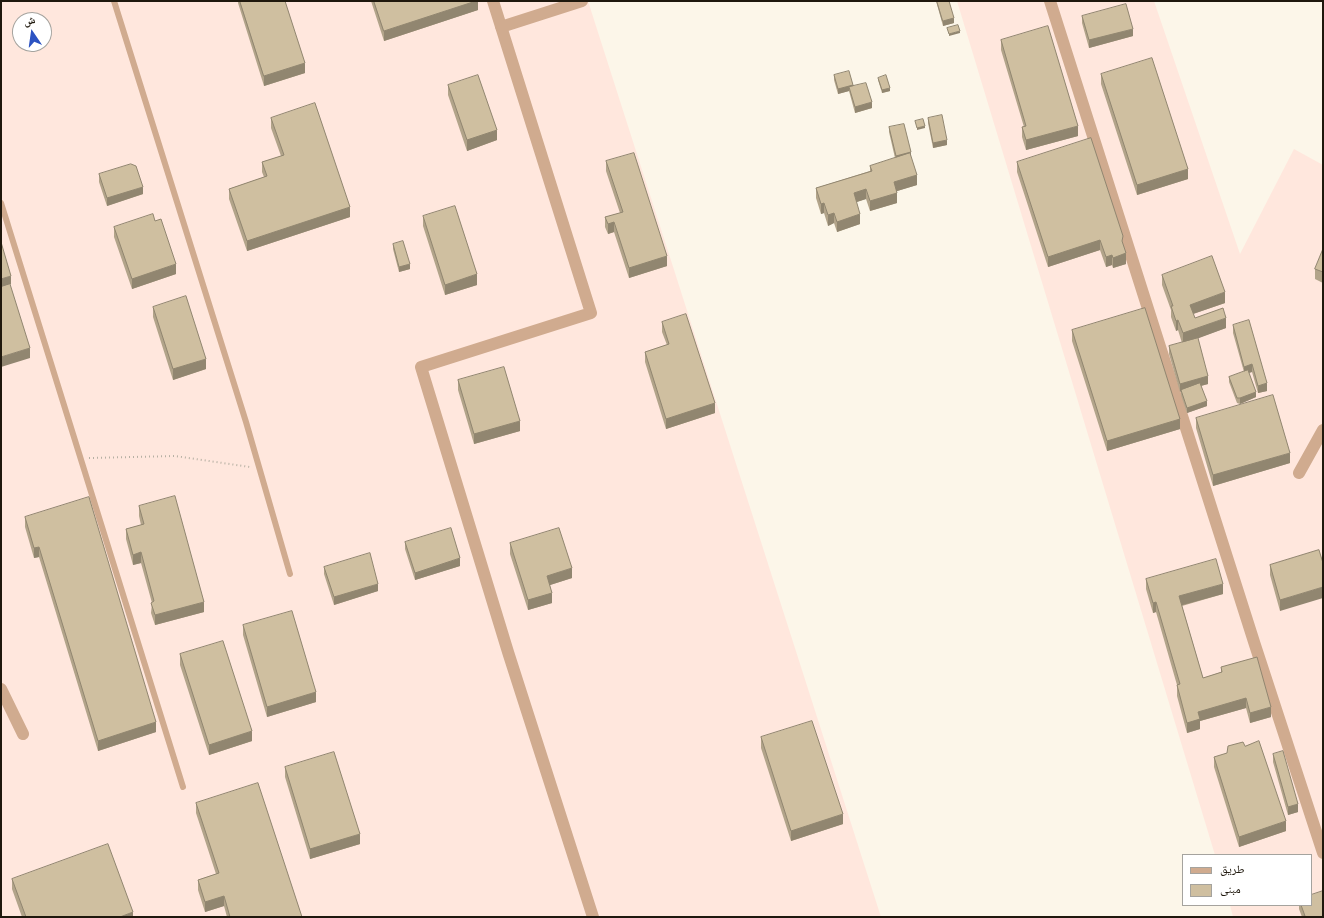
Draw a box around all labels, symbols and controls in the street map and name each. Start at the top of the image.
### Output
north arrow [12,12,52,52]
text: ش [22,13,37,28]
legend [1182,854,1312,906]
text: طريق [1220,862,1245,876]
text: مبنى [1220,882,1241,896]

